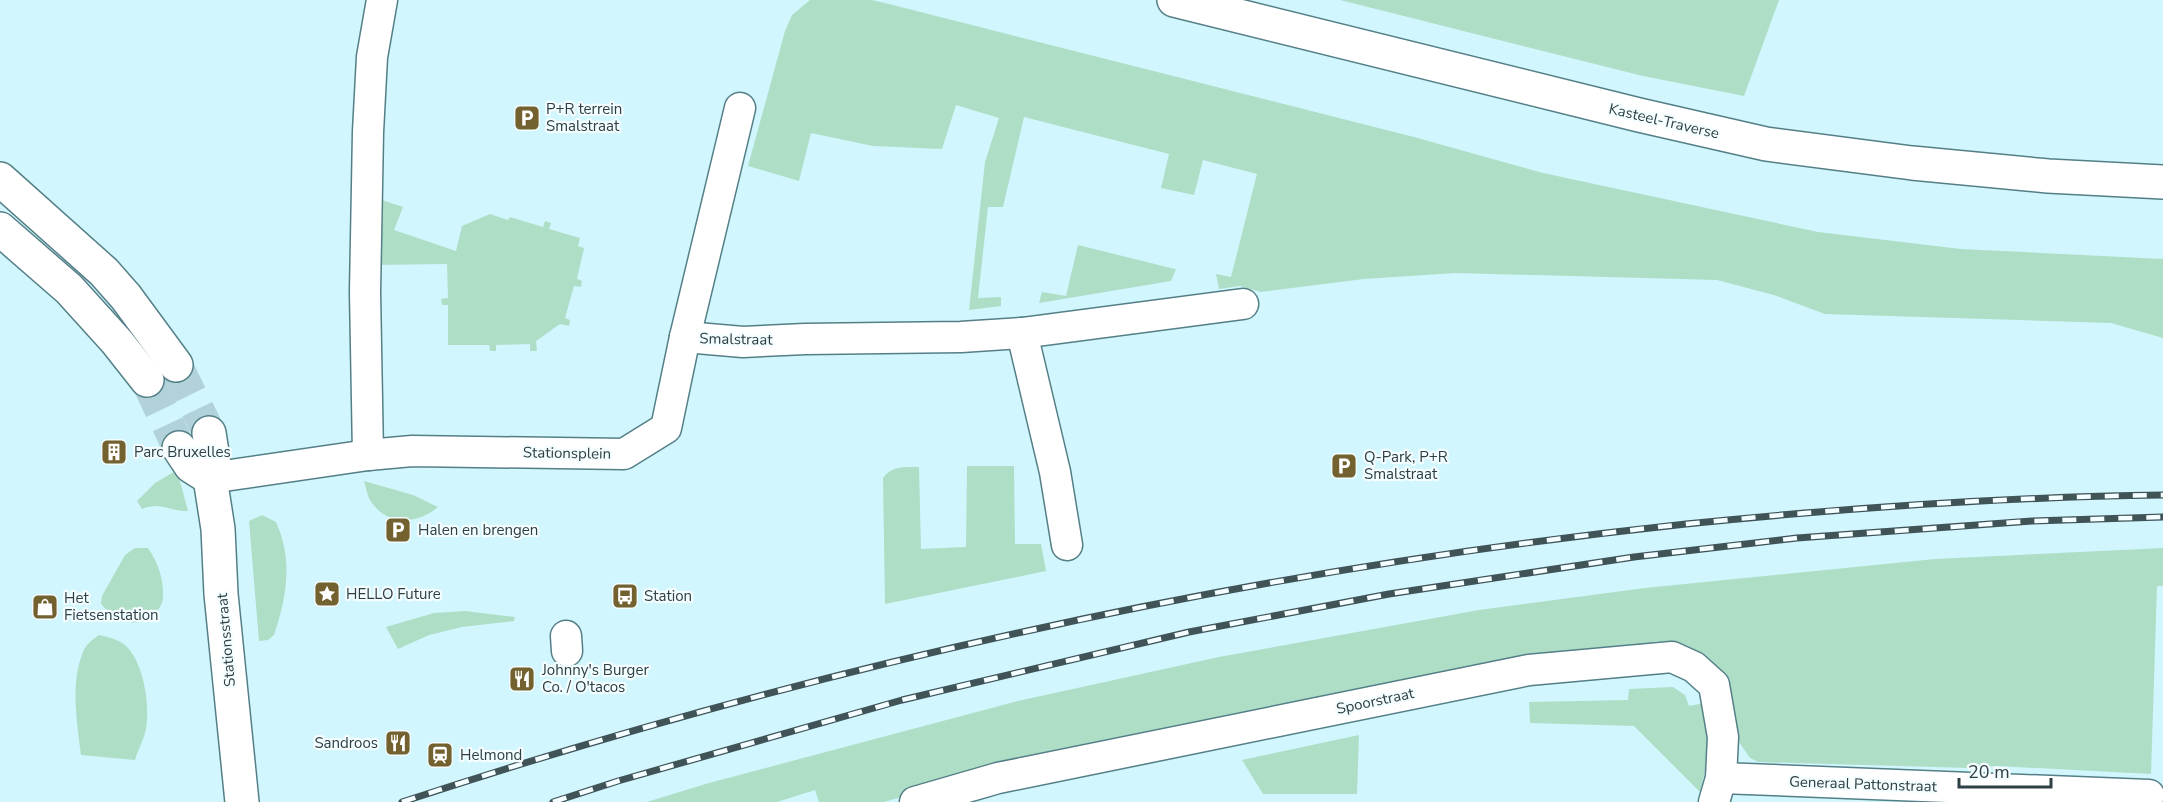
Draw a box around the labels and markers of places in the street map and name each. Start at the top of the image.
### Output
place label: P+R terrein Smalstraat [546,99,622,136]
parking icon: P+R terrein Smalstraat [512,103,542,133]
building icon: Parc Bruxelles [99,437,129,467]
place label: Parc Bruxelles [134,442,231,462]
place label: Q-Park, P+R Smalstraat [1364,447,1448,484]
parking icon: Q-Park, P+R Smalstraat [1329,451,1359,481]
parking icon: Halen en brengen [383,515,413,545]
place label: Halen en brengen [418,520,538,540]
place icon: HELLO Future [312,579,342,609]
bus stop icon: Station [610,581,640,611]
place label: HELLO Future [346,584,441,604]
place label: Station [644,586,692,606]
place label: Het Fietsenstation [64,588,159,625]
shop icon: Het Fietsenstation [30,592,60,622]
place label: Johnny's Burger Co. / O'tacos [541,660,649,697]
restaurant icon: Johnny's Burger Co. / O'tacos [507,664,537,694]
restaurant icon: Sandroos [383,728,413,758]
place label: Sandroos [314,733,378,753]
station icon: Helmond [425,740,455,770]
place label: Helmond [460,745,522,765]

